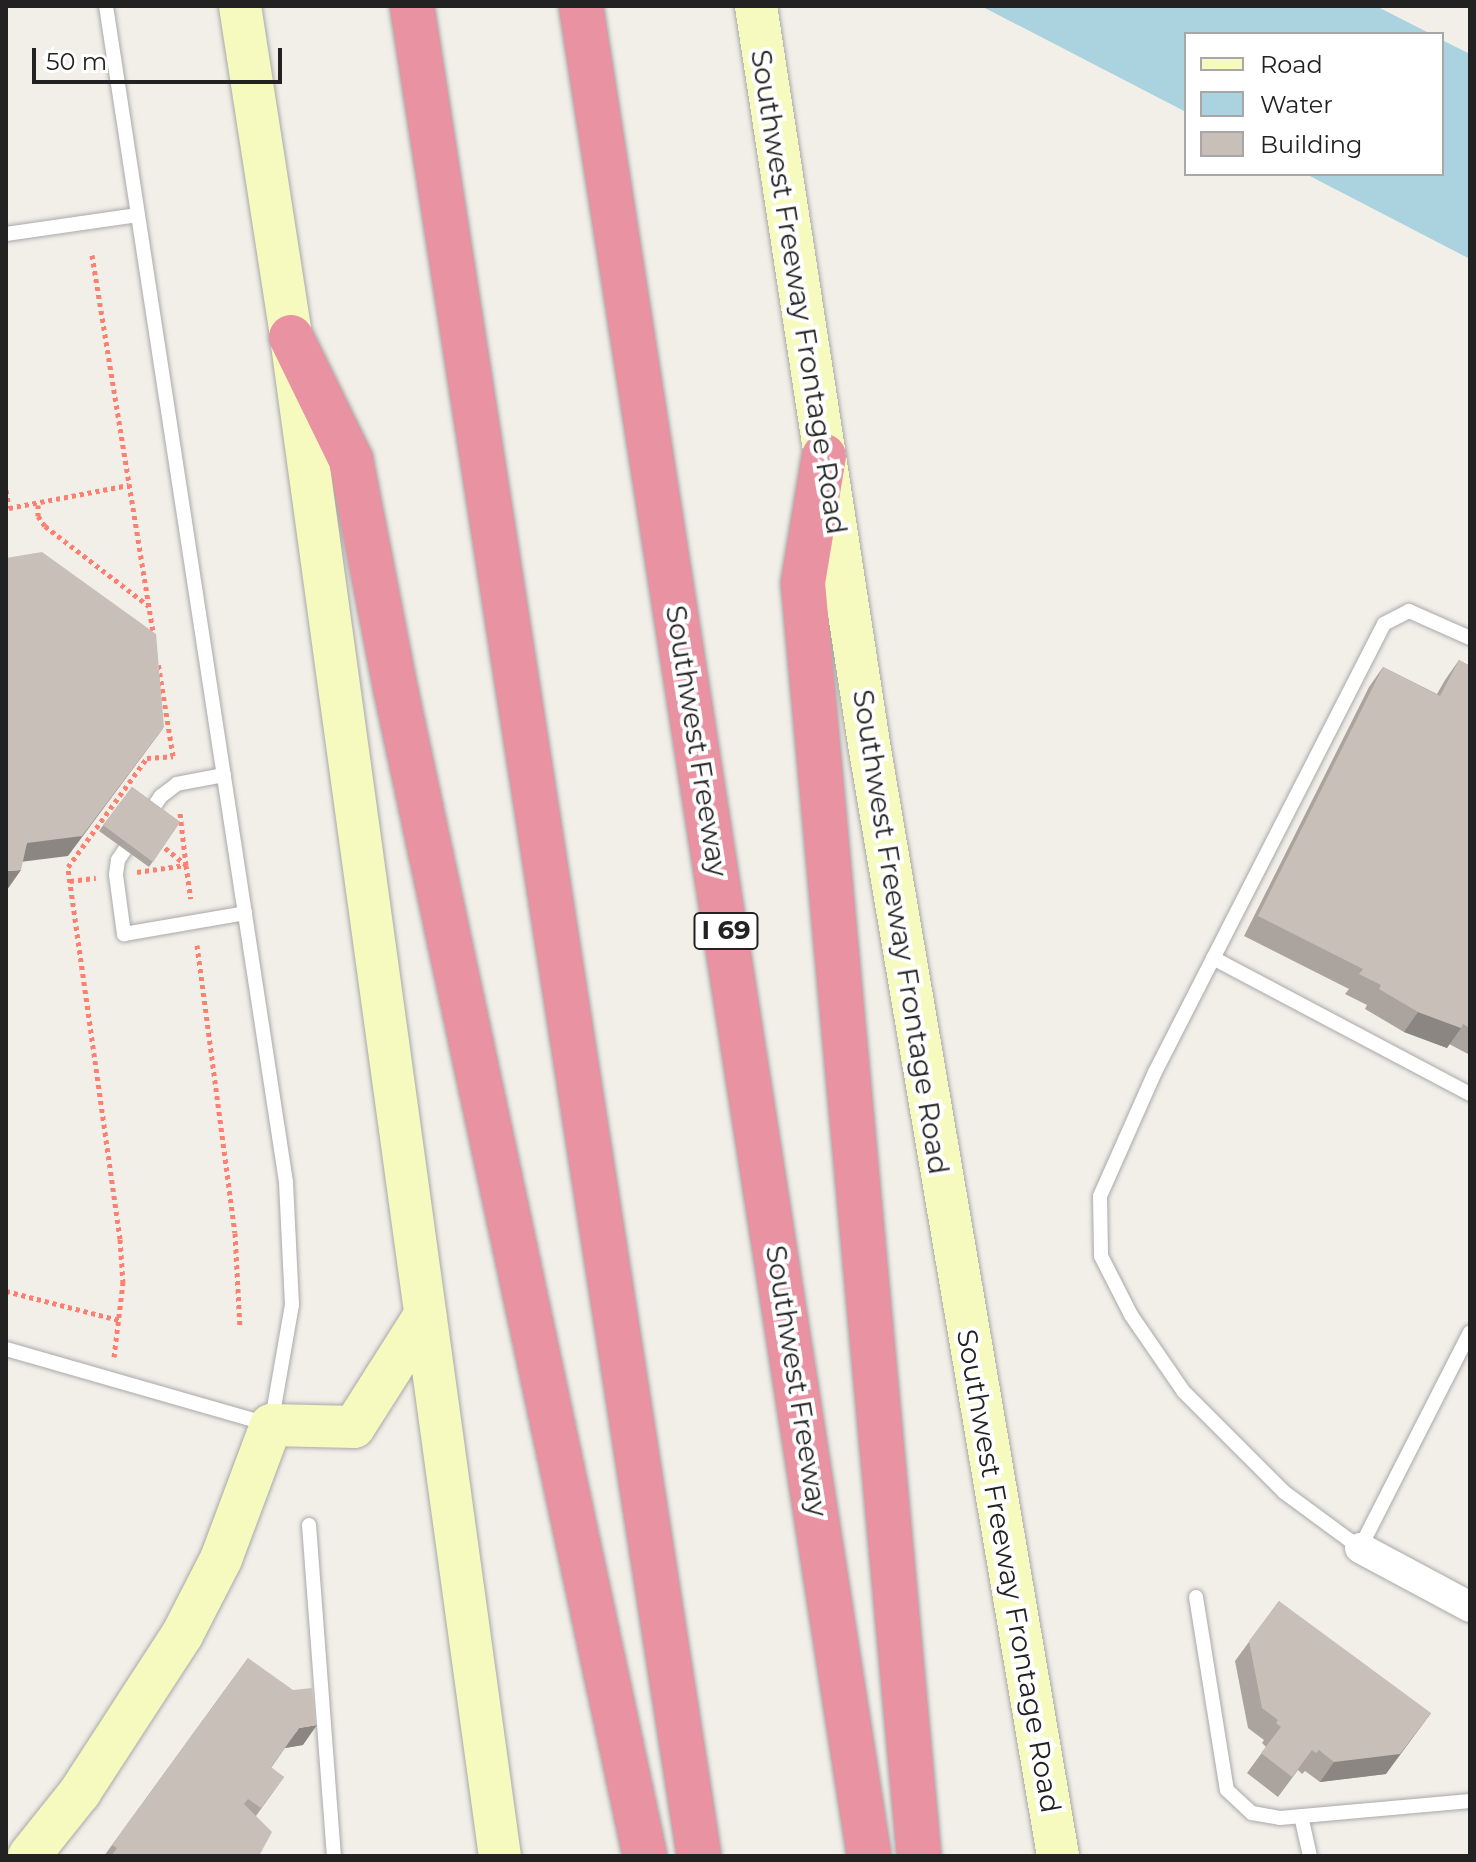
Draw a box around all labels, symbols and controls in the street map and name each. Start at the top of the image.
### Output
scale bar [36,32,286,82]
legend [1184,32,1444,176]
text: 50 m [46,47,107,76]
street label: Southwest Freeway Frontage Road [744,47,854,537]
text: Road [1260,50,1323,79]
text: Water [1260,90,1333,119]
text: Building [1260,130,1363,159]
street label: Southwest Freeway [659,603,735,879]
street label: Southwest Freeway Frontage Road [846,687,956,1177]
road number: I 69 [692,909,760,953]
street label: Southwest Freeway [759,1243,835,1519]
street label: Southwest Freeway Frontage Road [950,1327,1068,1815]

